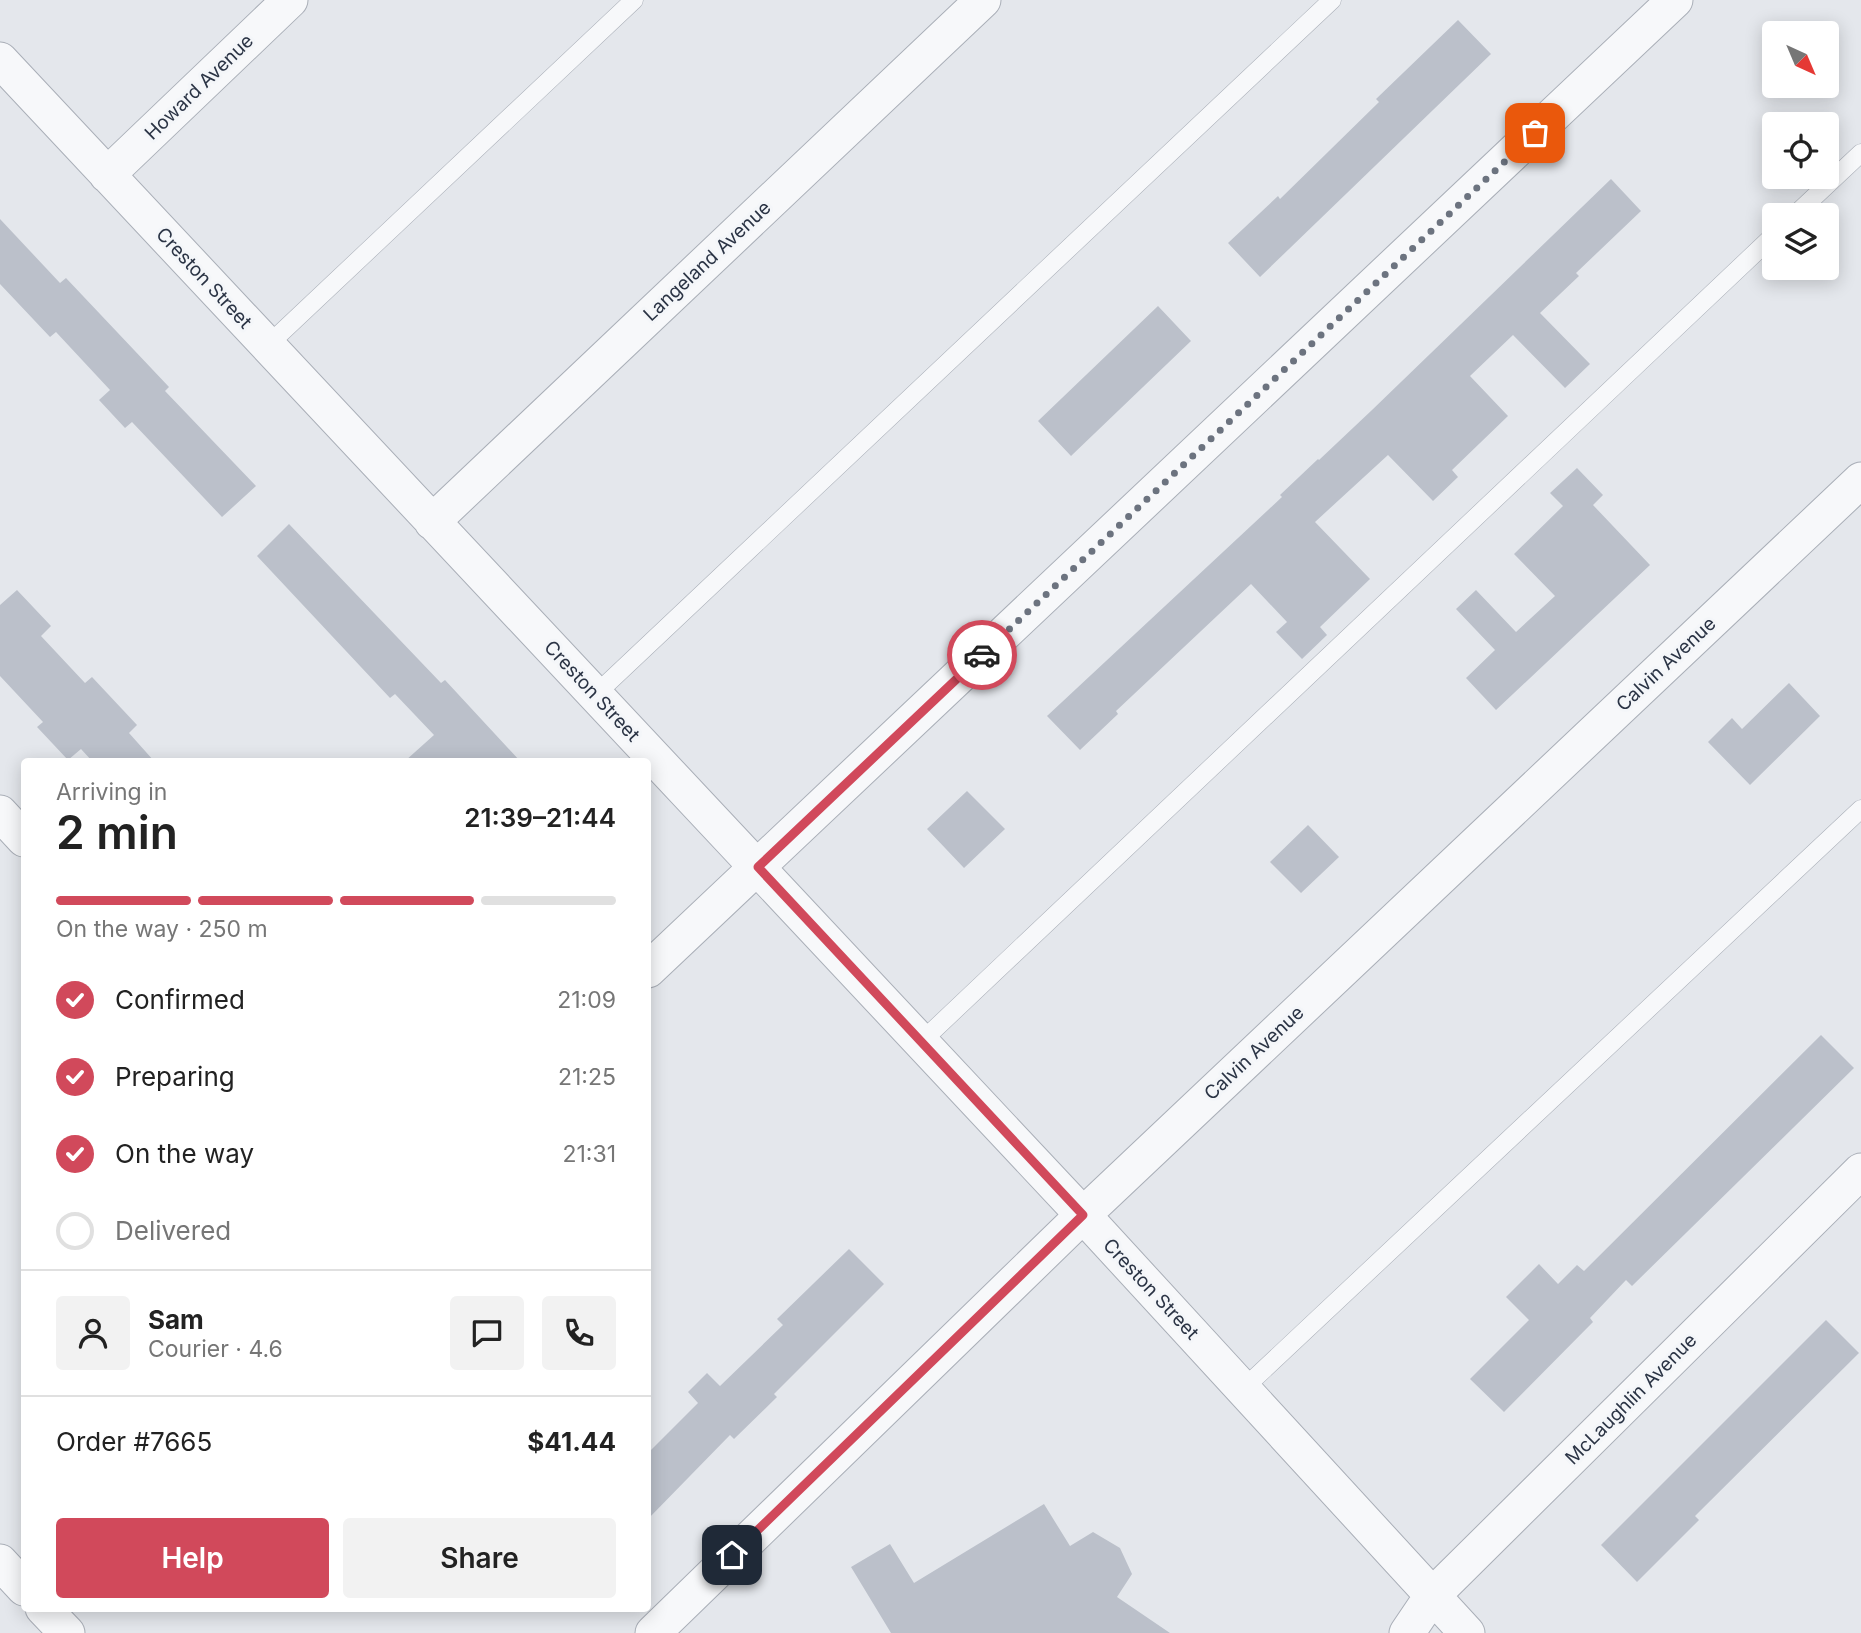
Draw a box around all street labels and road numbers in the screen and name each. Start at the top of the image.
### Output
street label: Howard Avenue [140,29,258,145]
street label: Langeland Avenue [639,196,775,326]
street label: Creston Street [151,223,257,333]
street label: Calvin Avenue [1611,612,1721,716]
street label: Creston Street [539,636,645,746]
street label: Calvin Avenue [1199,1001,1309,1105]
street label: Creston Street [1098,1234,1204,1344]
street label: McLaughlin Avenue [1561,1329,1701,1469]

